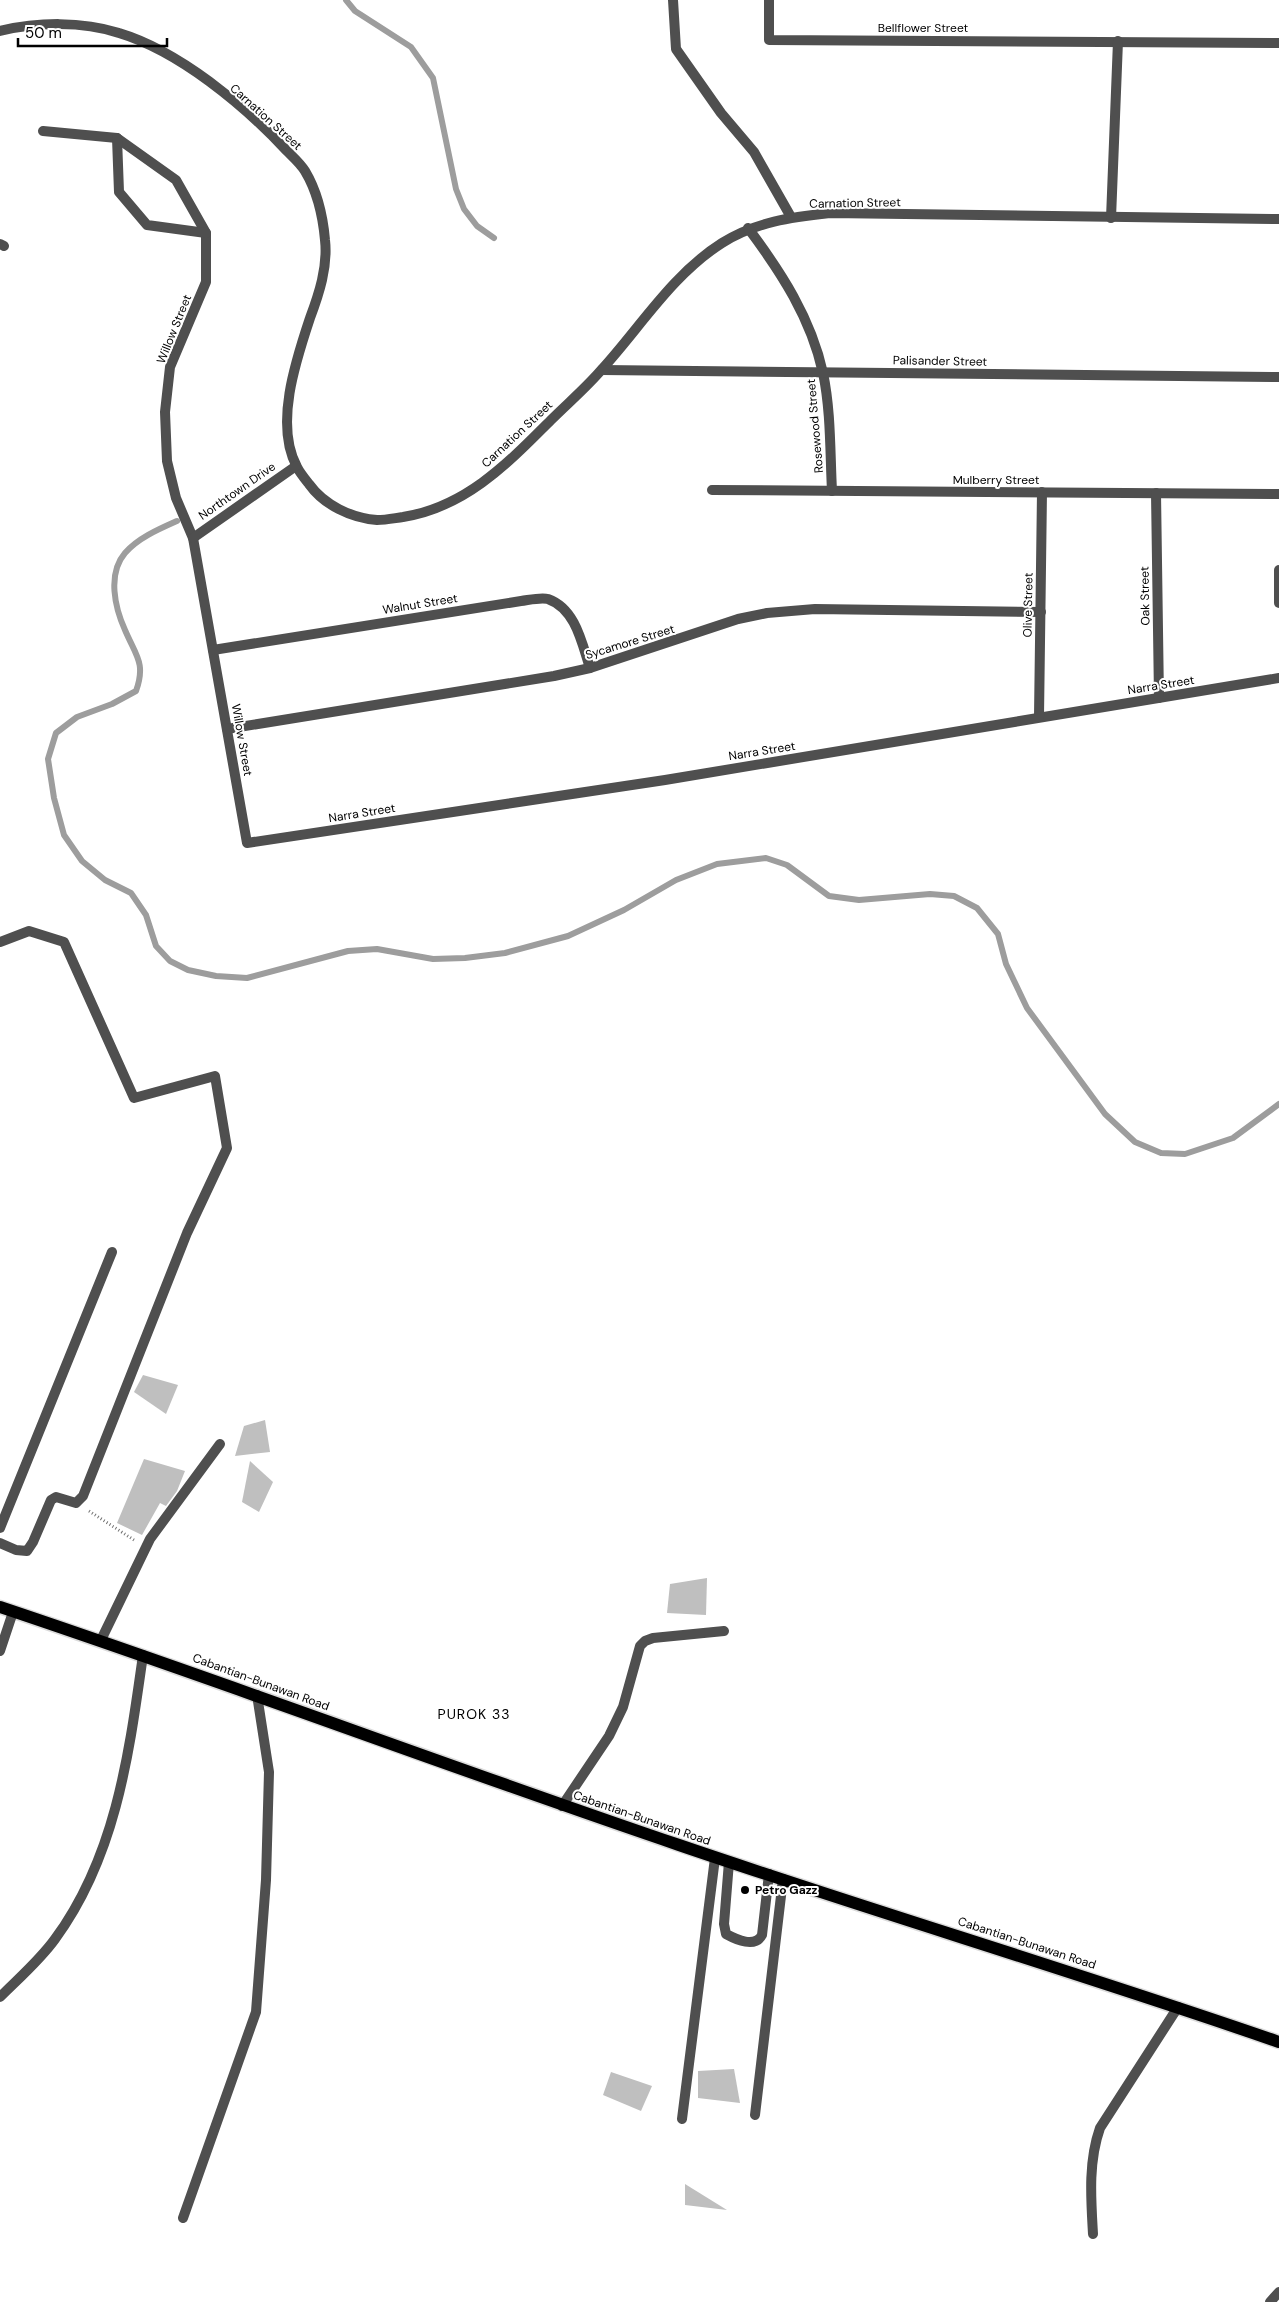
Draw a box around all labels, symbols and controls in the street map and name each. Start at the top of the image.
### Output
scale bar [18,15,166,47]
street label: Bellflower Street [878,20,969,36]
text: 50 m [25,23,62,43]
street label: Carnation Street [227,80,306,154]
street label: Carnation Street [809,194,901,212]
street label: Willow Street [153,292,195,366]
street label: Palisander Street [893,352,988,370]
street label: Rosewood Street [803,378,827,474]
street label: Carnation Street [478,397,556,471]
street label: Northtown Drive [195,458,279,524]
street label: Mulberry Street [953,472,1040,488]
street label: Oak Street [1136,566,1154,626]
street label: Olive Street [1019,572,1037,638]
street label: Walnut Street [381,590,459,618]
street label: Sycamore Street [583,621,677,663]
street label: Narra Street [1126,672,1196,698]
street label: Willow Street [228,703,256,778]
street label: Narra Street [727,738,797,764]
street label: Narra Street [327,800,397,826]
street label: Cabantian-Bunawan Road [190,1650,332,1714]
district label: PUROK 33 [438,1705,510,1723]
street label: Cabantian-Bunawan Road [571,1787,713,1849]
place label: Petro Gazz [755,1882,818,1898]
marker: Petro Gazz [739,1884,751,1896]
street label: Cabantian-Bunawan Road [956,1913,1098,1973]

